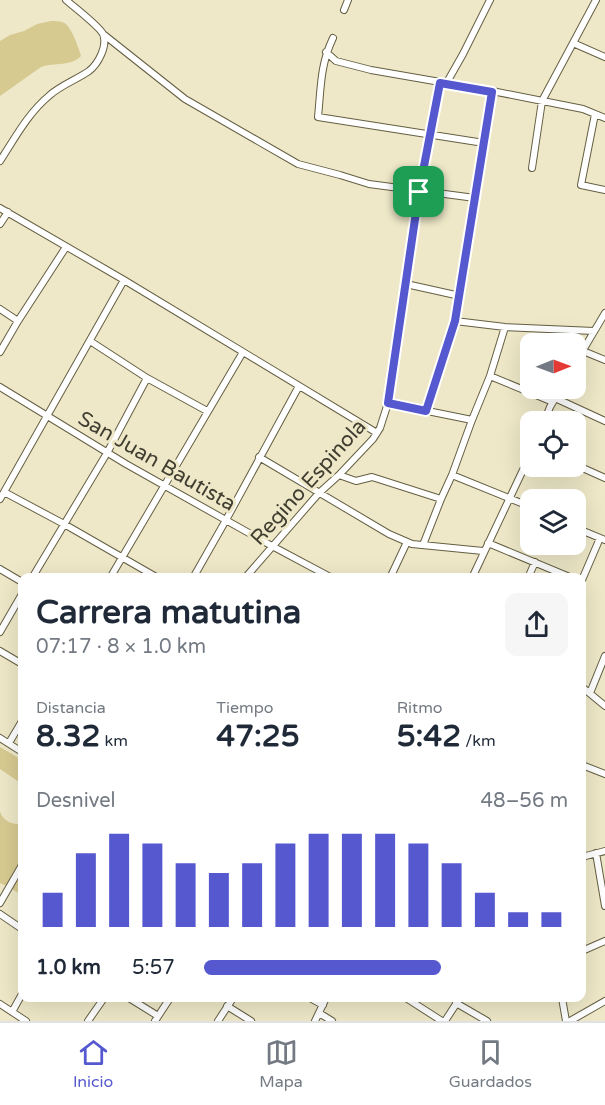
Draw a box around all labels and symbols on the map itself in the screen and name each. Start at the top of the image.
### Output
pin [393,166,444,217]
north arrow [520,333,586,399]
street label: San Juan Bautista [74,406,240,517]
street label: Regino Espinola [245,414,371,550]

